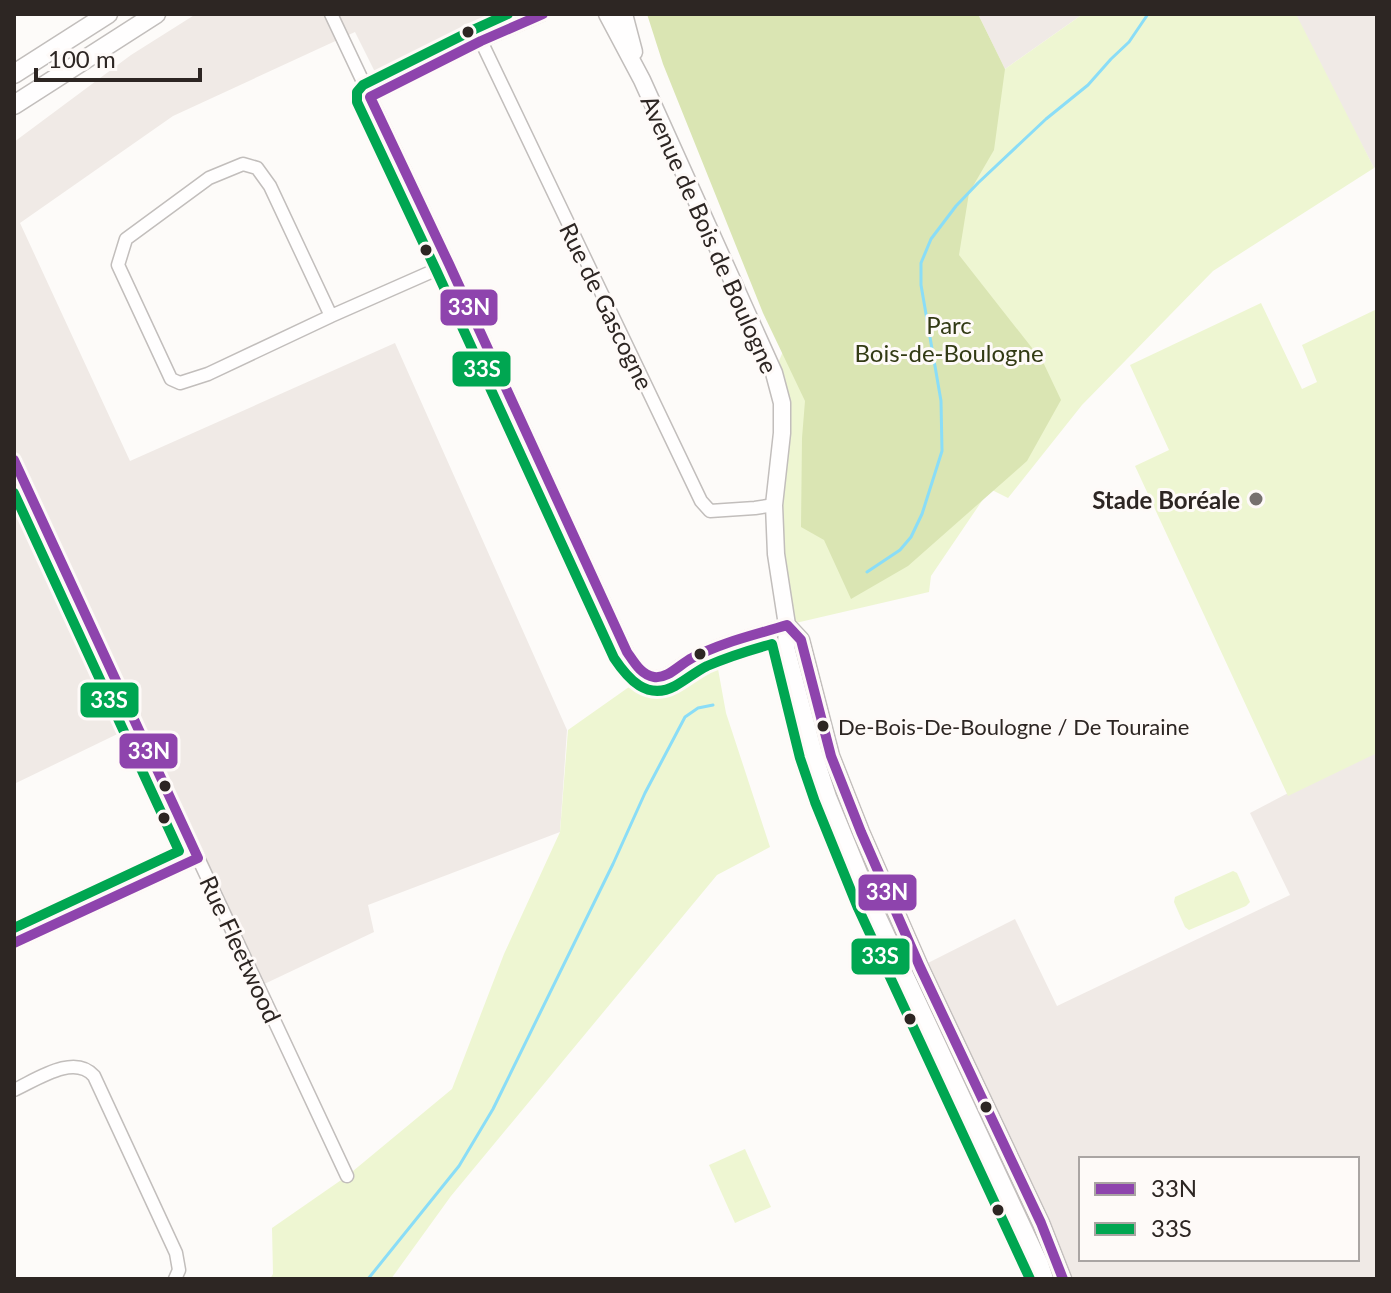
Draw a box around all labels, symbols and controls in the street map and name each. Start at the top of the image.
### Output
unlabelled marker [460,24,476,40]
scale bar [36,32,200,82]
text: 100 m [48,44,116,73]
street label: Avenue de Bois de Boulogne [635,90,785,378]
street label: Rue de Gascogne [554,218,660,394]
unlabelled marker [418,242,434,258]
line badge: 33N [439,288,499,327]
text: 33N [448,293,490,320]
park label: Parc Bois-de-Boulogne [854,310,1044,367]
line badge: 33S [451,350,512,388]
text: 33S [463,355,501,382]
place label: Stade Boréale [1092,485,1240,514]
marker: Stade Boréale [1247,490,1265,508]
unlabelled marker [692,646,708,662]
line badge: 33S [79,681,140,719]
text: 33S [90,686,128,713]
place label: De-Bois-De-Boulogne / De Touraine [838,713,1189,740]
marker: De-Bois-De-Boulogne / De Touraine [815,718,831,734]
line badge: 33N [118,732,179,770]
text: 33N [128,737,170,764]
unlabelled marker [157,778,173,794]
unlabelled marker [156,810,172,826]
street label: Rue Fleetwood [194,871,288,1027]
line badge: 33N [857,873,918,912]
text: 33N [866,878,908,905]
line badge: 33S [850,937,911,976]
text: 33S [861,942,899,969]
unlabelled marker [902,1011,918,1027]
unlabelled marker [978,1099,994,1115]
legend [1079,1157,1359,1261]
text: 33N [1151,1173,1197,1202]
unlabelled marker [990,1202,1006,1218]
text: 33S [1151,1213,1192,1242]

